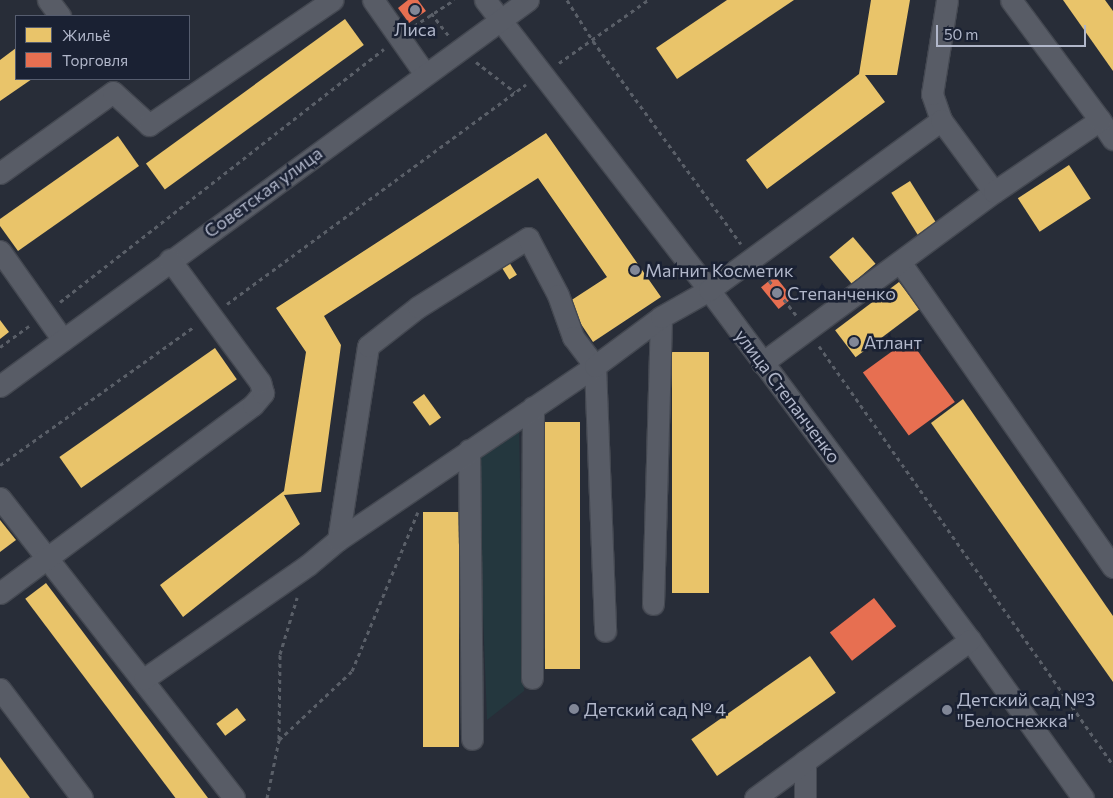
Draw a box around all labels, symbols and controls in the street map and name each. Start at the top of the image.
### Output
marker: Лиса [409,4,421,16]
legend [15,15,190,80]
scale bar [938,15,1088,47]
place label: Лиса [394,18,436,40]
text: 50 m [944,25,978,43]
text: Жильё [62,26,110,44]
text: Торговля [62,51,128,69]
street label: Советская улица [200,142,326,242]
place label: Магнит Косметик [645,259,794,281]
marker: Магнит Косметик [629,264,641,276]
place label: Степанченко [787,282,896,304]
marker: Степанченко [771,287,783,299]
street label: улица Степанченко [731,325,845,467]
place label: Атлант [864,331,922,353]
marker: Атлант [848,336,860,348]
place label: Детский сад №3 "Белоснежка" [957,689,1095,732]
place label: Детский сад № 4 [584,698,726,720]
marker: Детский сад № 4 [568,703,580,715]
marker: Детский сад №3 "Белоснежка" [941,704,953,716]

